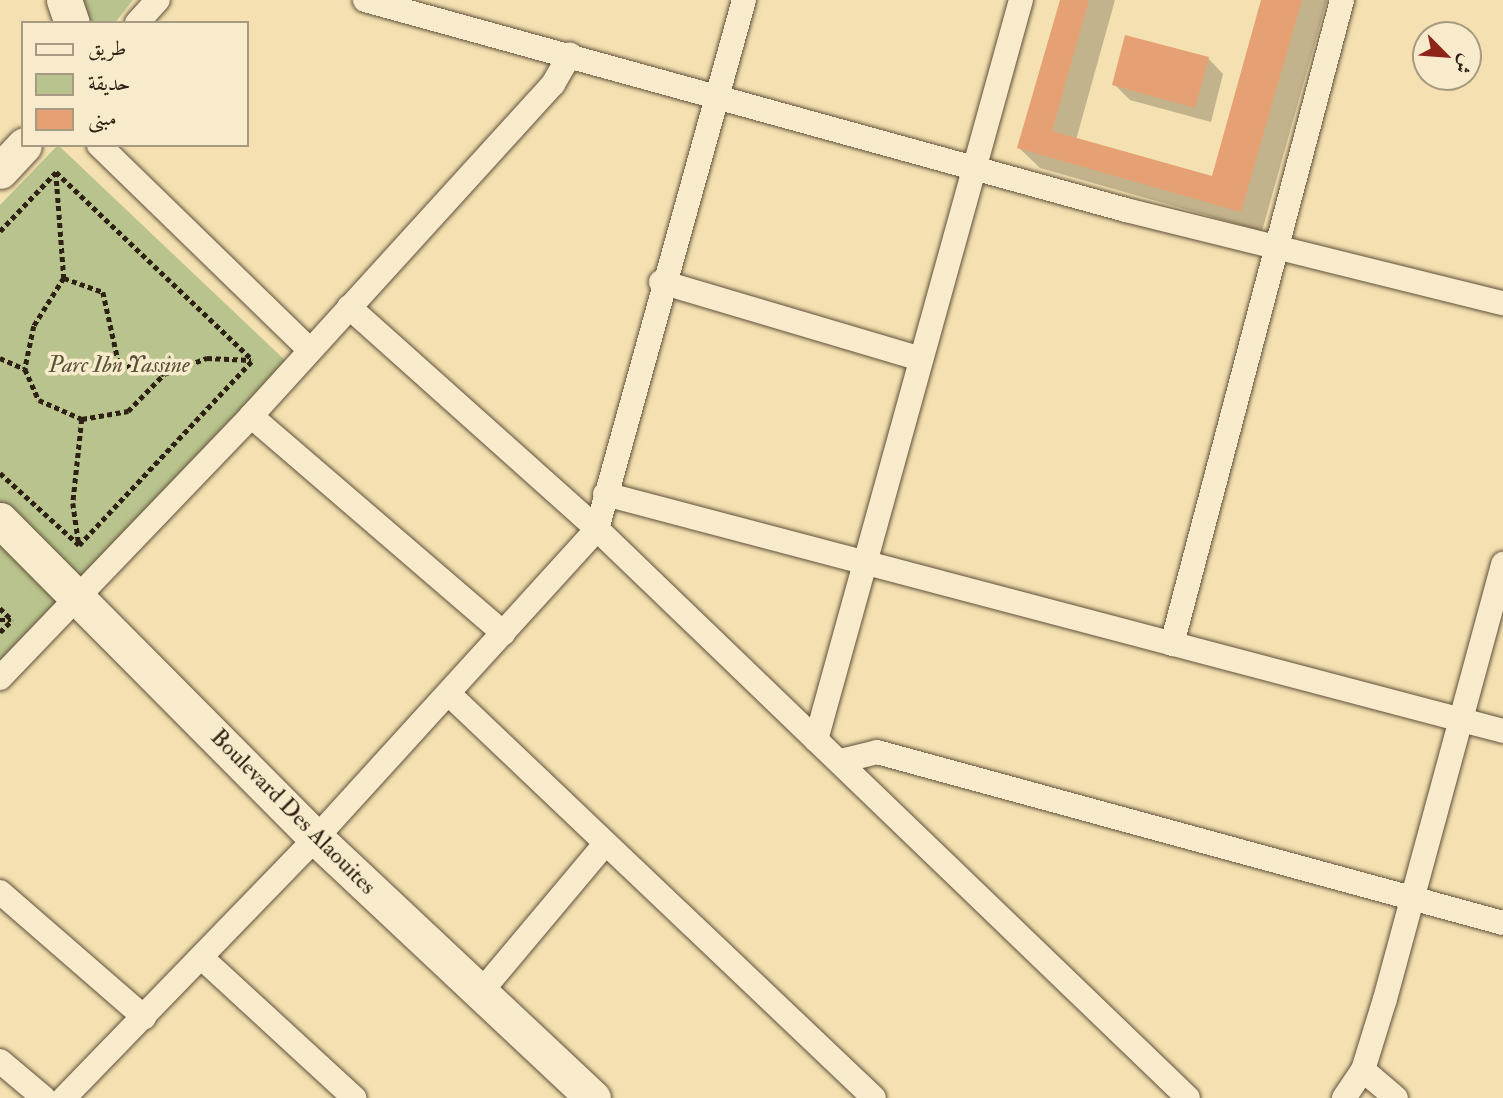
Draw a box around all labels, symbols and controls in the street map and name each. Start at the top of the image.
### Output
legend [21,21,248,147]
north arrow [1412,21,1482,91]
text: طريق [88,35,126,62]
text: ش [1449,50,1479,78]
text: حديقة [88,70,131,97]
text: مبنى [88,105,117,132]
park label: Parc Ibn Yassine [48,351,190,379]
street label: Boulevard Des Alaouites [205,724,381,900]

